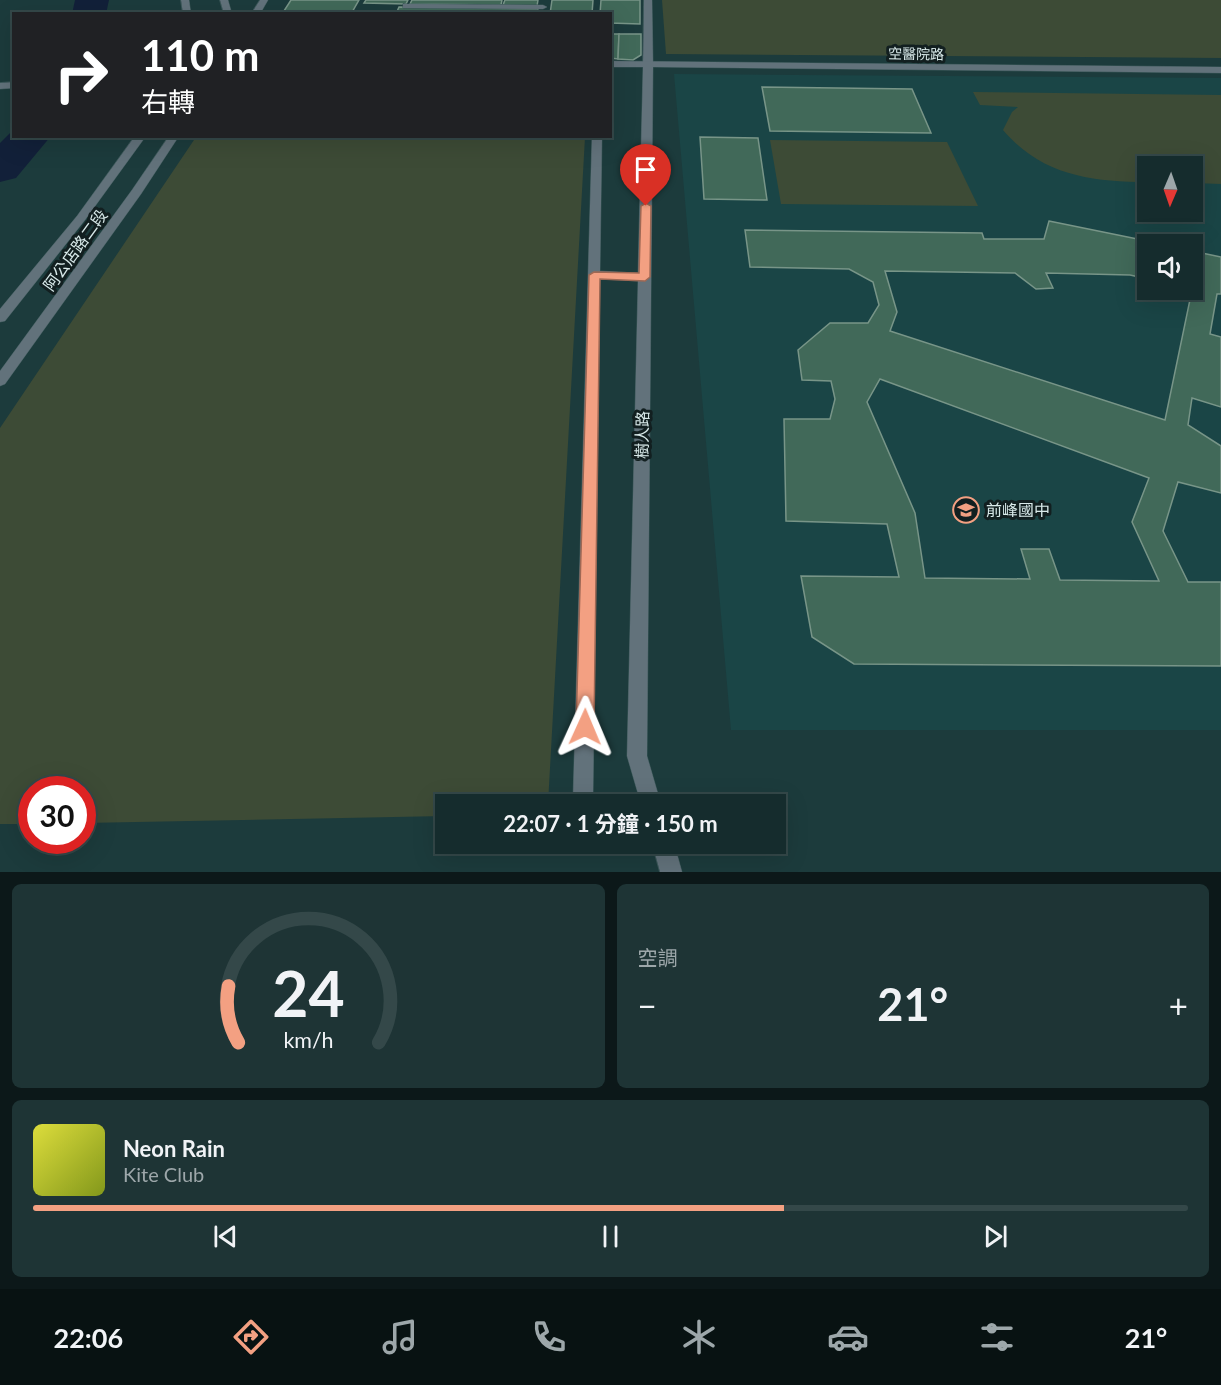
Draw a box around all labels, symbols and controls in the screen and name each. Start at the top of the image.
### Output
text: 110 m [141,30,259,80]
icon: right [42,36,120,114]
street label: 空醫院路 [888,45,944,62]
text: 右轉 [141,85,195,118]
pin [620,144,671,206]
icon: arrive [629,153,662,186]
north arrow [1137,156,1203,222]
map controls [1137,156,1203,300]
street label: 阿公店路二段 [39,205,110,294]
button: sound [1137,234,1203,300]
street label: 樹人路 [632,411,651,459]
school or university icon: 前峰國中 [951,495,981,525]
place label: 前峰國中 [986,500,1050,519]
position arrow [553,695,617,759]
speed limit sign: 30 [18,776,96,854]
text: 22:07 · 1 分鐘 · 150 m [503,810,718,837]
text: 空調 [638,945,678,969]
text: 24 [272,955,344,1030]
text: 21° [877,977,948,1031]
text: − [638,985,657,1025]
text: + [1169,985,1188,1025]
text: km/h [283,1027,333,1053]
text: Neon Rain [123,1135,225,1162]
text: Kite Club [123,1162,204,1186]
icon: previous [209,1220,242,1253]
icon: pause [594,1220,627,1253]
icon: next [979,1220,1012,1253]
icon: directions [230,1316,272,1358]
icon: music [379,1316,421,1358]
icon: phone [528,1316,570,1358]
icon: climate [678,1316,720,1358]
icon: car [827,1316,869,1358]
icon: filters [976,1316,1018,1358]
text: 22:06 [54,1321,123,1354]
text: 21° [1125,1321,1167,1354]

